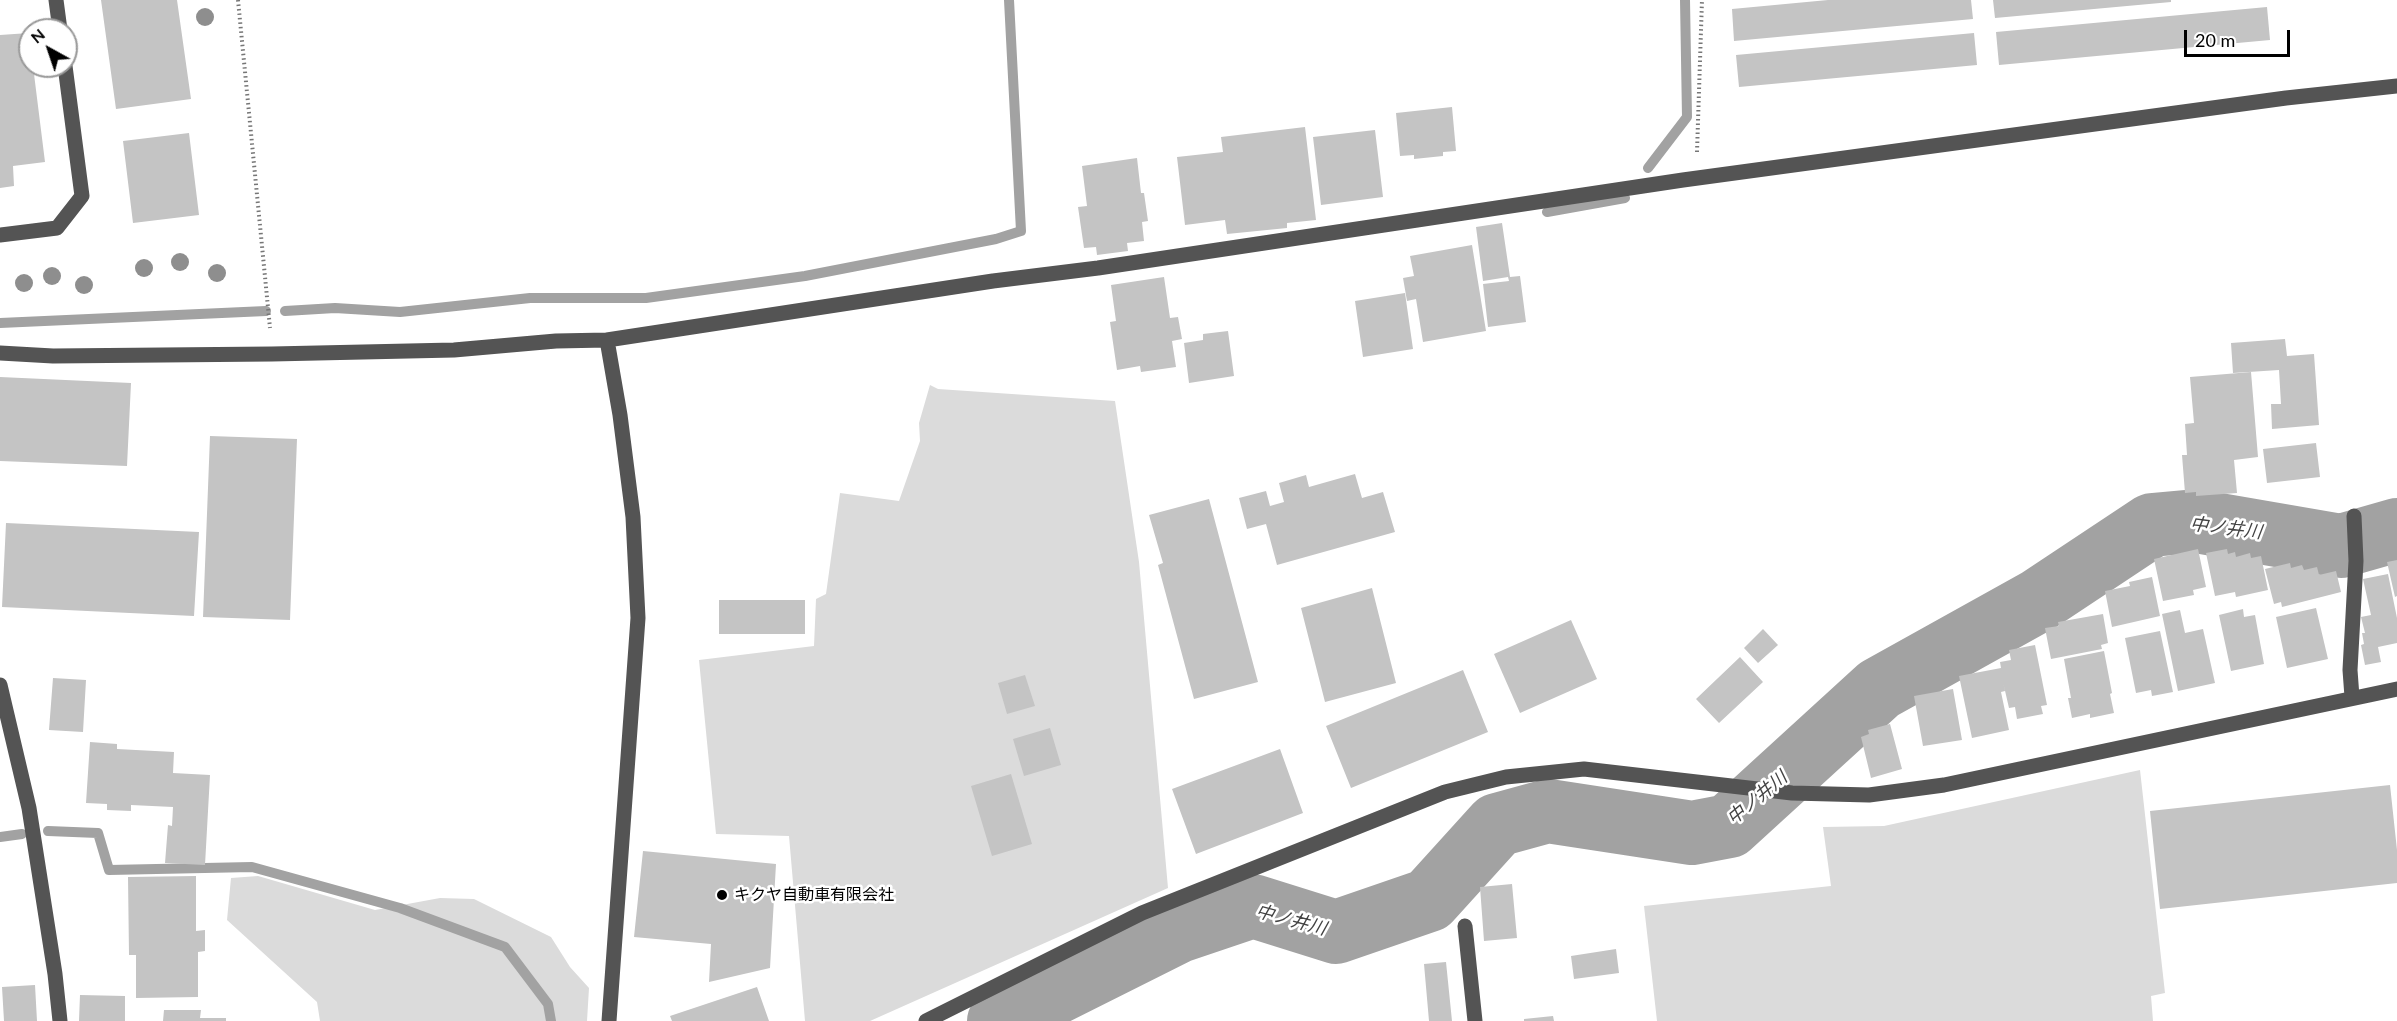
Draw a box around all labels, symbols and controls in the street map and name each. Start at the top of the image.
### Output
north arrow [18,18,78,78]
scale bar [2187,18,2294,56]
text: N [27,24,48,47]
text: 20 m [2195,29,2235,51]
water label: 中ノ井川 [2189,513,2263,543]
water label: 中ノ井川 [1722,767,1792,829]
place label: キクヤ自動車有限会社 [734,885,894,905]
marker: キクヤ自動車有限会社 [715,888,729,902]
water label: 中ノ井川 [1253,900,1329,940]

